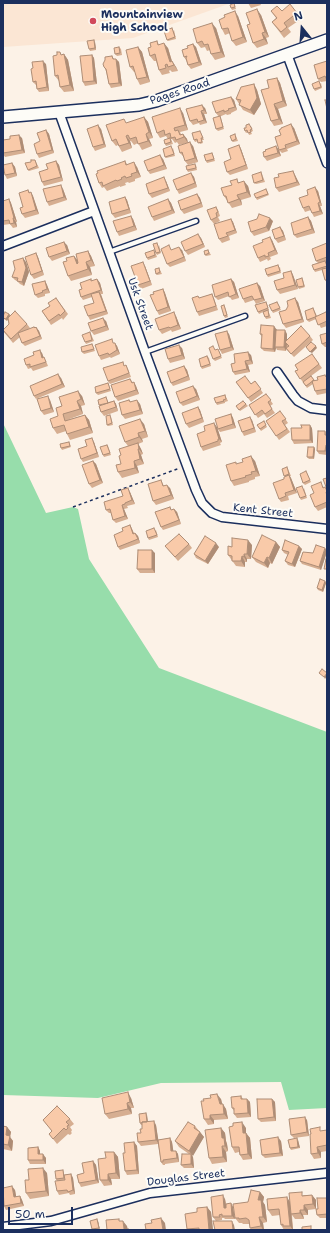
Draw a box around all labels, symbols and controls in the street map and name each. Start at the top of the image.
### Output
place label: Mountainview High School [101,8,183,34]
north arrow [282,8,322,48]
text: N [292,8,305,24]
marker: Mountainview High School [88,16,98,26]
street label: Pages Road [148,76,212,108]
street label: Usk Street [124,276,156,332]
street label: Kent Street [232,501,294,521]
street label: Douglas Street [146,1167,226,1189]
scale bar [10,1199,75,1225]
text: 50 m [15,1206,45,1222]

